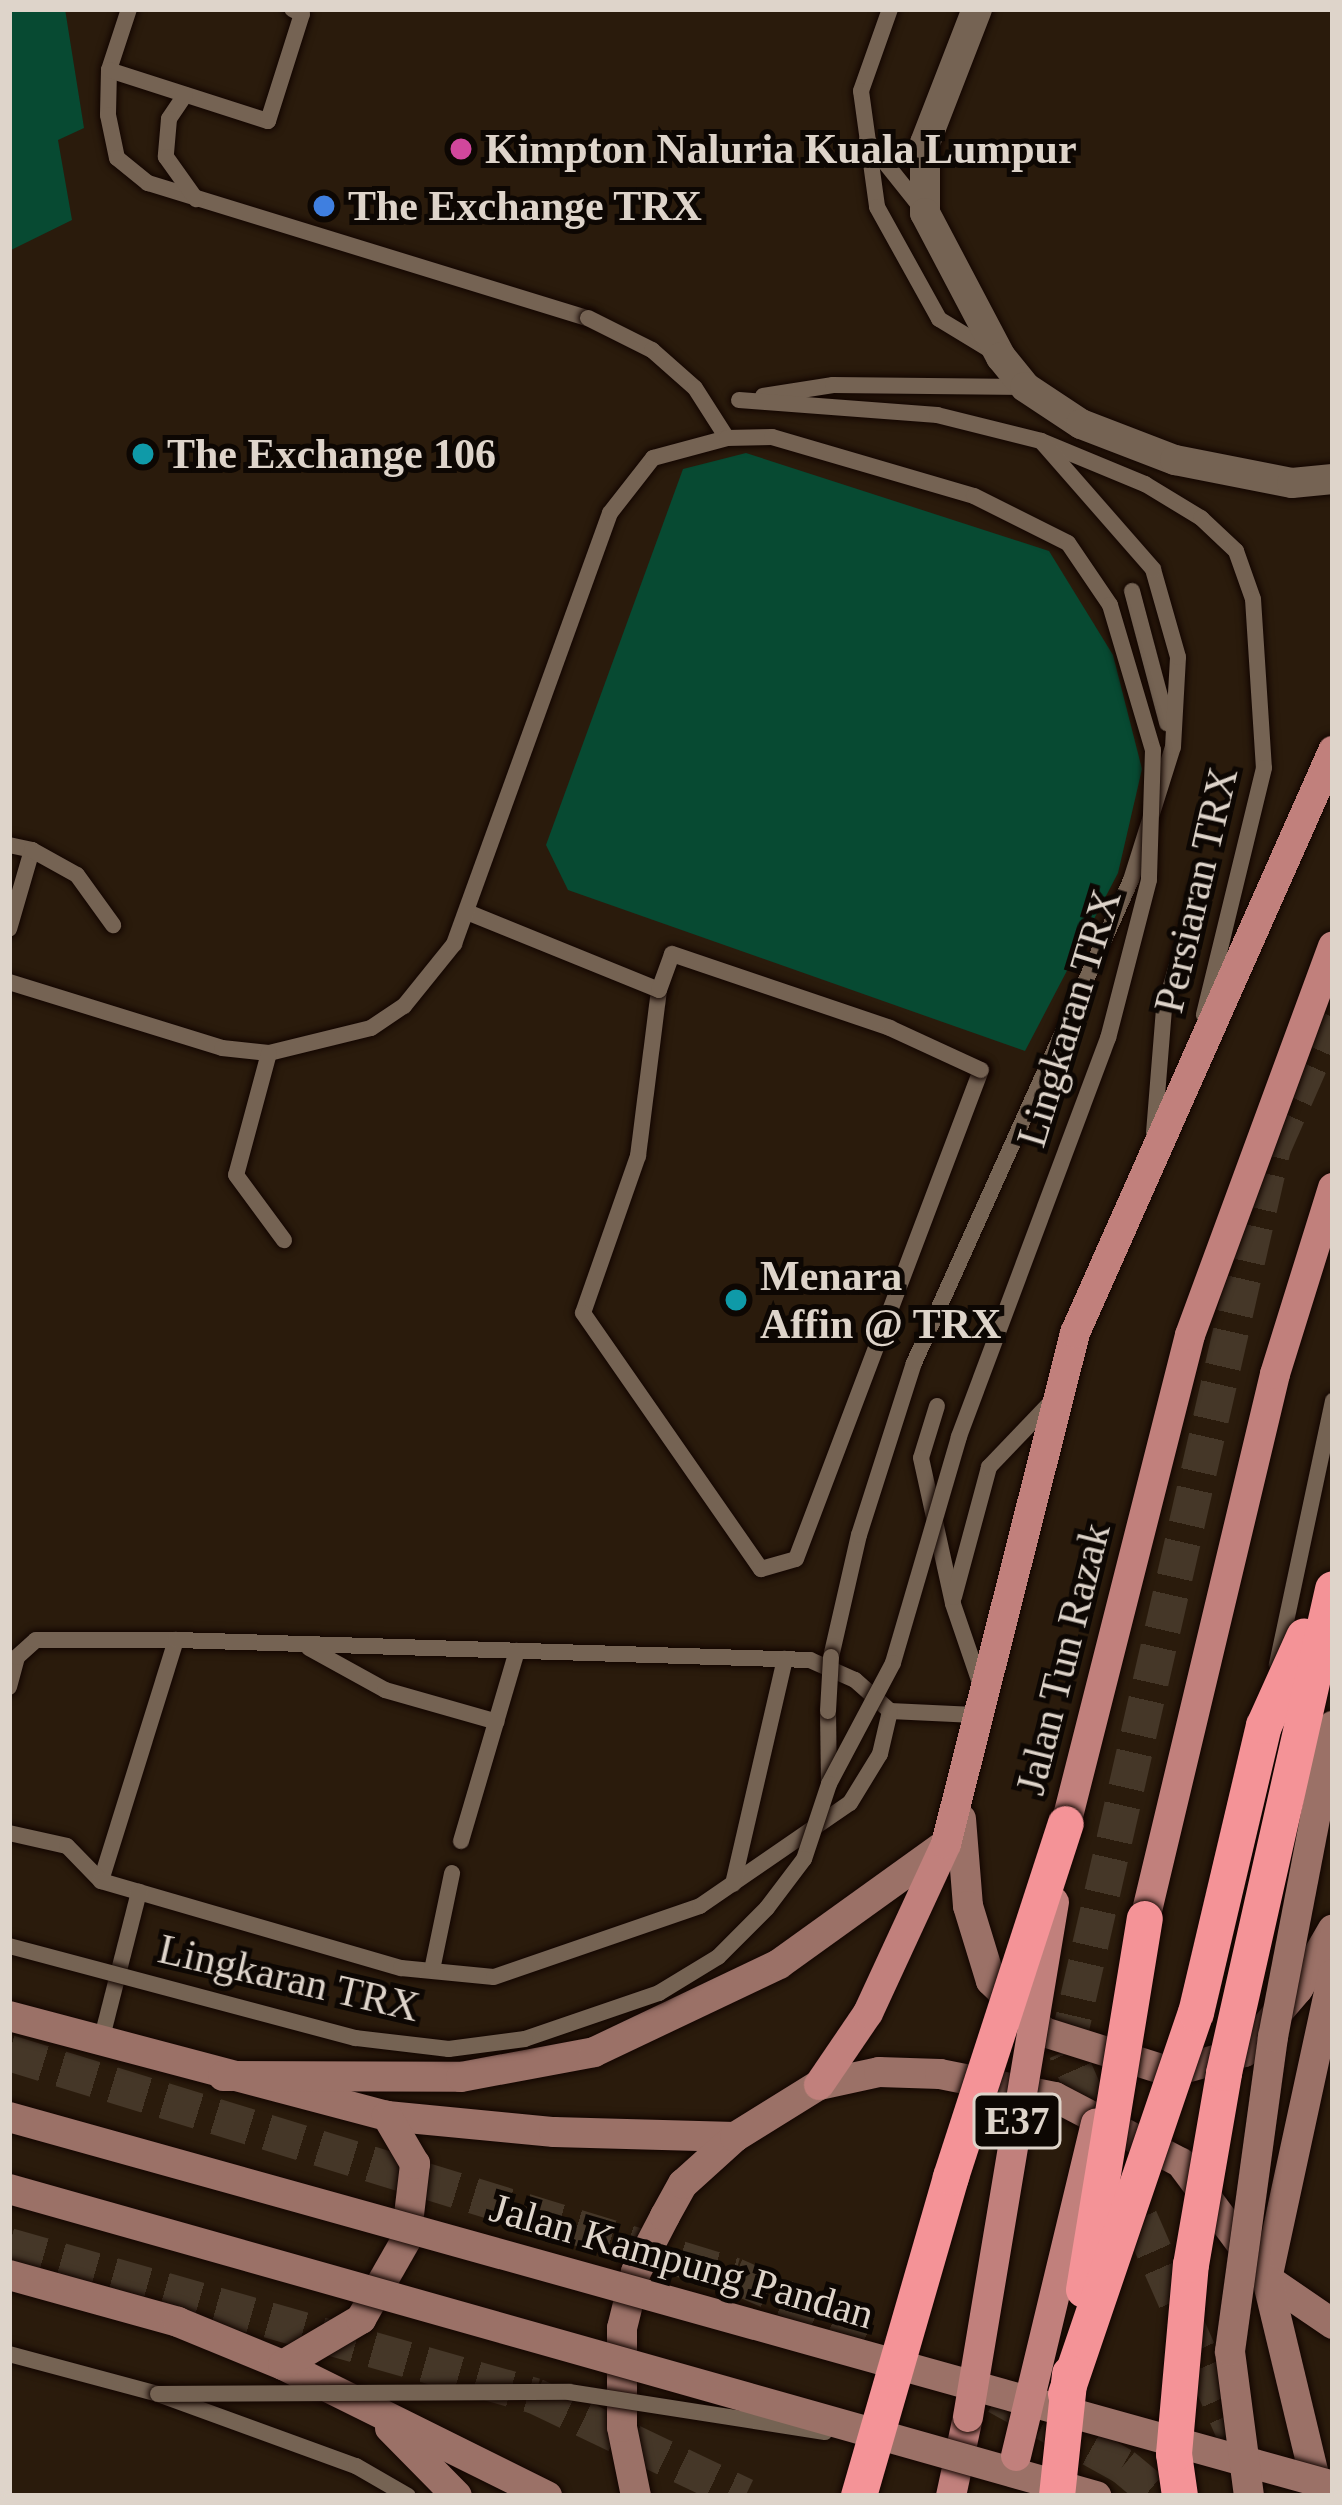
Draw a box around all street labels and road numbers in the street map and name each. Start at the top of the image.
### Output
street label: Persiaran TRX [1143,762,1249,1018]
street label: Lingkaran TRX [1006,883,1132,1153]
street label: Jalan Tun Razak [1005,1518,1121,1800]
street label: Lingkaran TRX [153,1923,425,2033]
road number: E37 [972,2088,1062,2154]
street label: Jalan Kampung Pandan [484,2182,880,2340]

